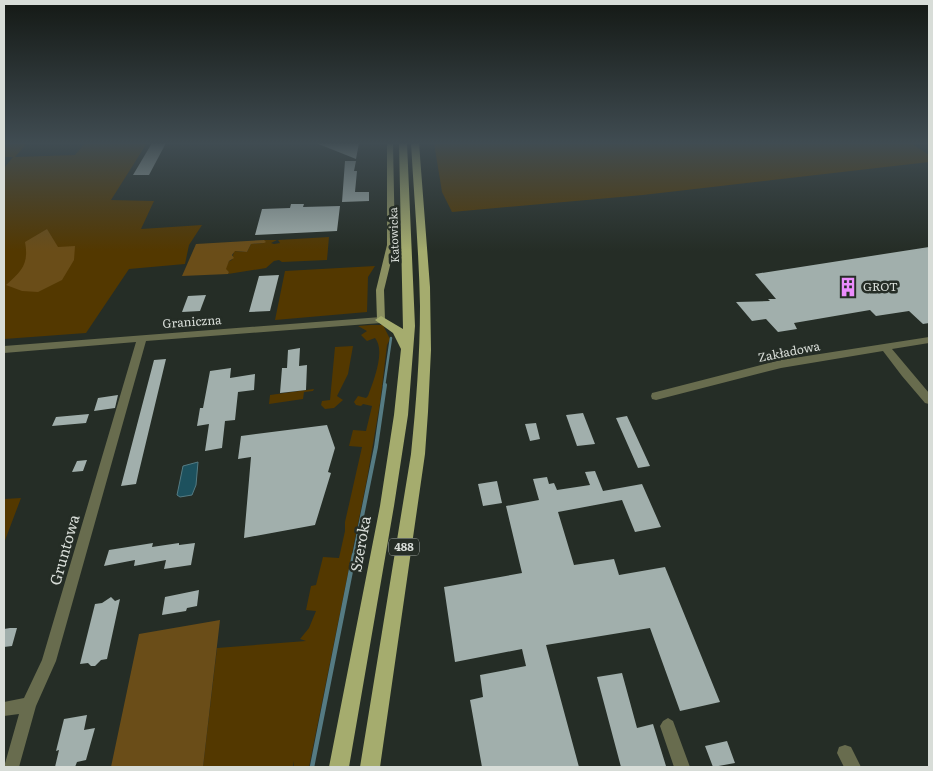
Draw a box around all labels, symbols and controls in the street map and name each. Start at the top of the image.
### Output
street label: Katowicka [384,207,402,263]
building icon: GROT [837,276,859,298]
place label: GROT [863,277,898,295]
street label: Graniczna [162,310,223,332]
street label: Zakładowa [756,336,822,366]
street label: Gruntowa [42,511,85,588]
street label: Szeroka [343,513,376,574]
road number: 488 [389,538,419,556]

